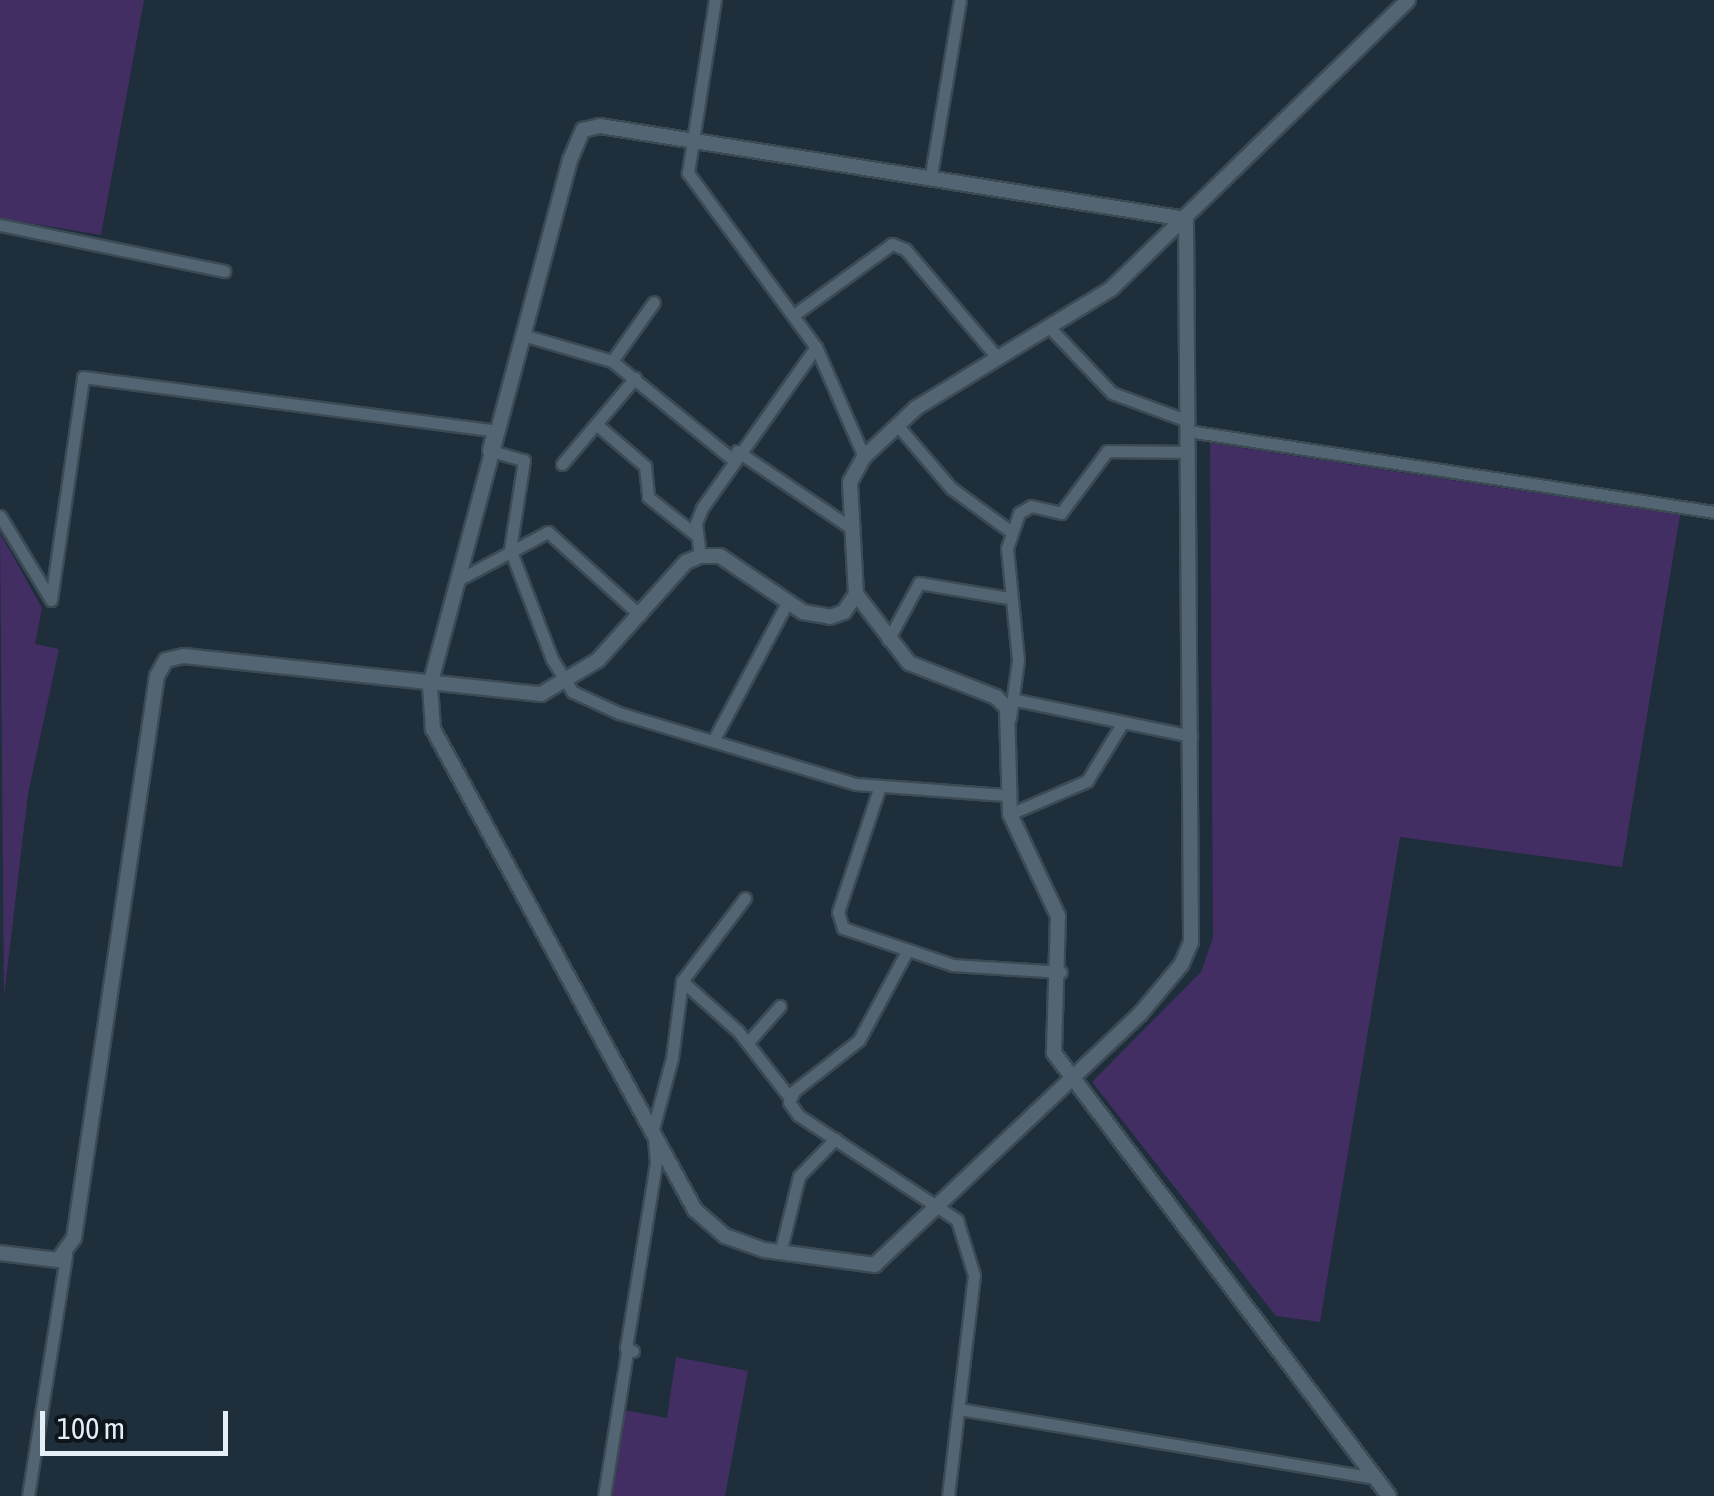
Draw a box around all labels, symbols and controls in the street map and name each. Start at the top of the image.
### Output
scale bar [45,1391,232,1453]
text: 100 m [57,1411,125,1445]

